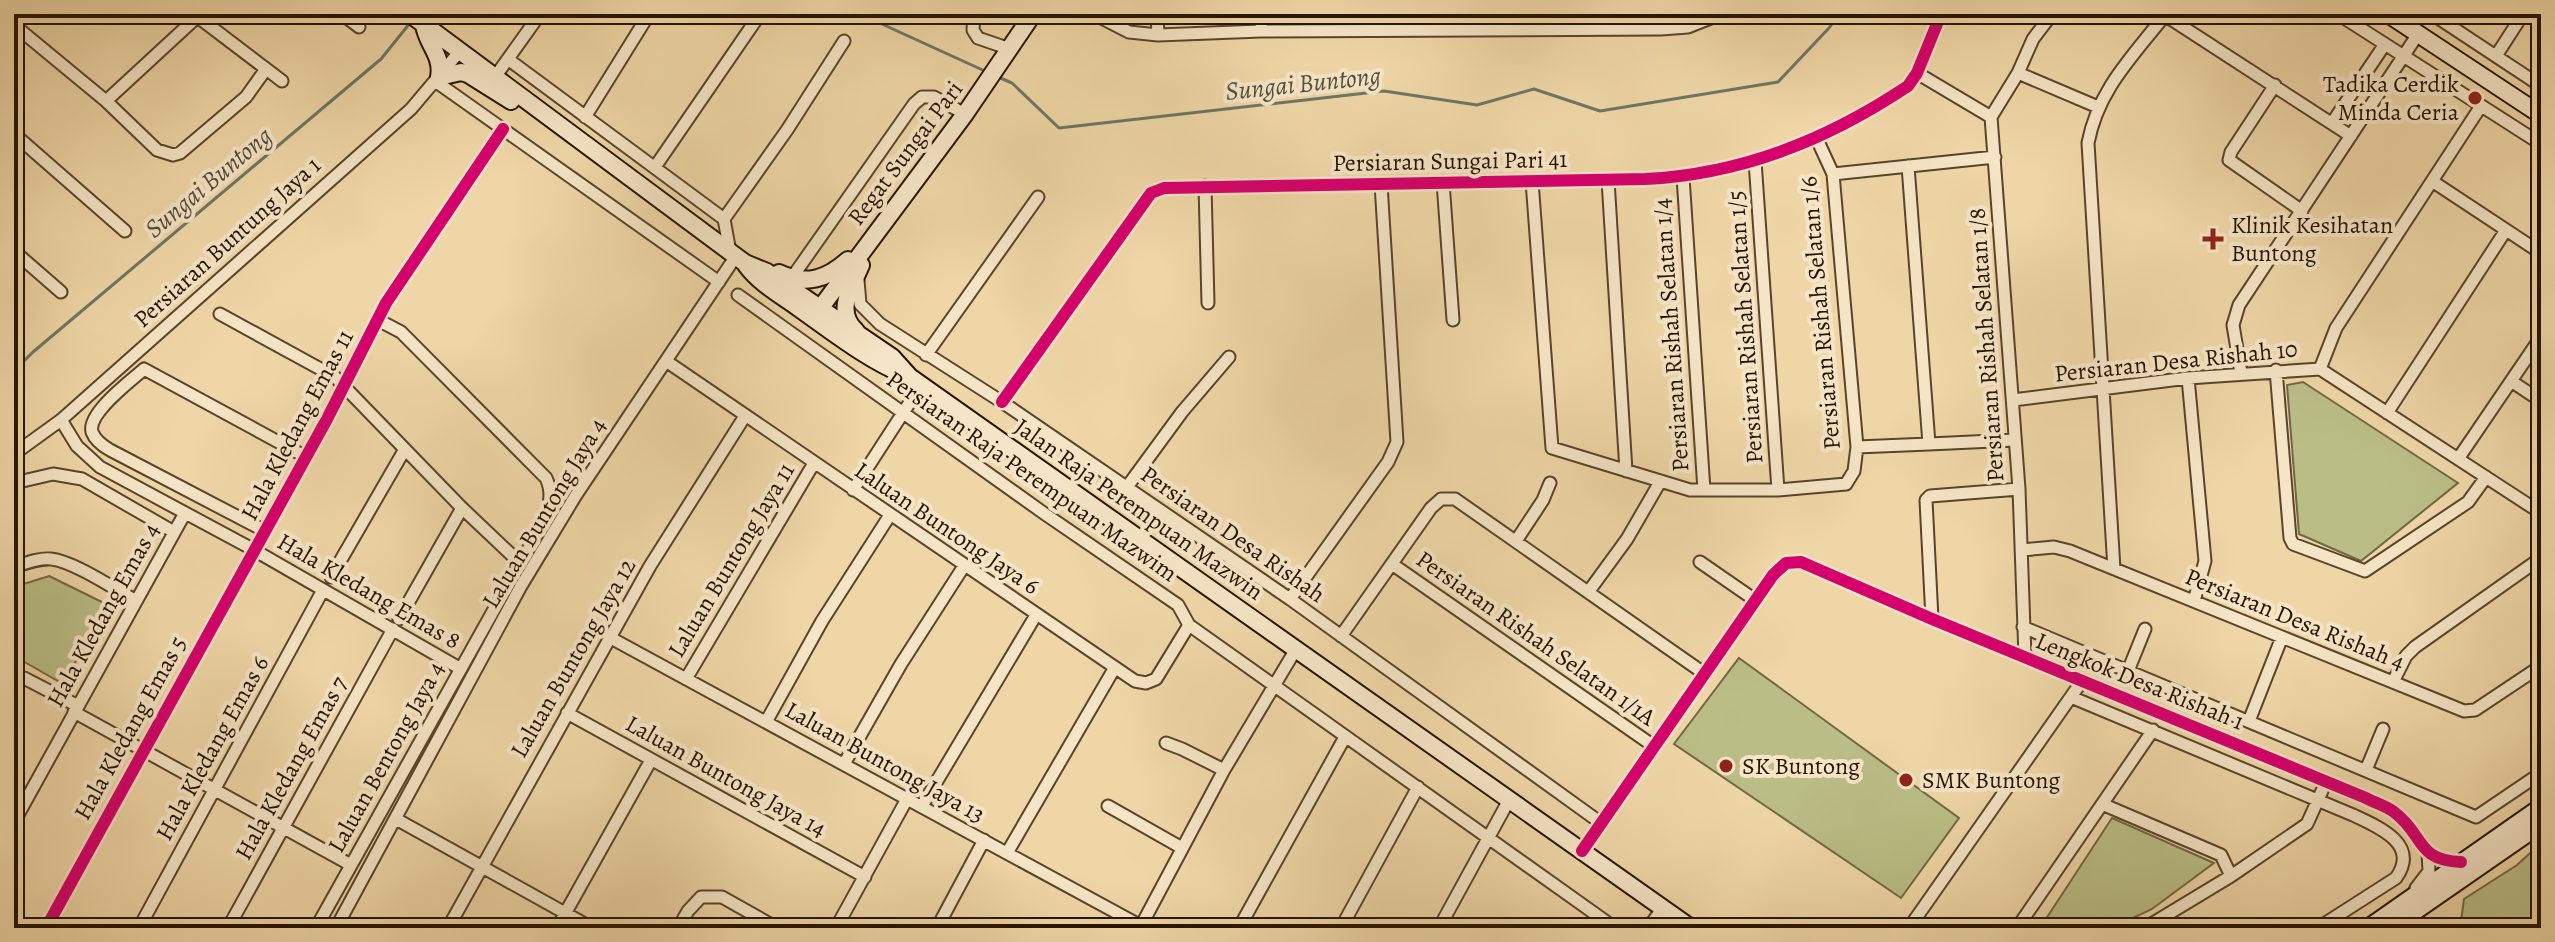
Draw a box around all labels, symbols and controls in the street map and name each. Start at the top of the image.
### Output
water label: Sungai Buntong [1224,58,1383,109]
place label: Tadika Cerdik Minda Ceria [2323,68,2460,128]
street label: Regat Sungai Pari [840,74,970,232]
marker: Tadika Cerdik Minda Ceria [2466,89,2484,107]
water label: Sungai Buntong [137,119,280,246]
street label: Persiaran Sungai Pari 41 [1332,143,1568,179]
street label: Persiaran Buntung Jaya 1 [127,149,327,335]
street label: Persiaran Rishah Selatan 1/6 [1792,175,1848,451]
street label: Persiaran Rishah Selatan 1/5 [1719,189,1771,465]
street label: Persiaran Rishah Selatan 1/4 [1645,197,1697,473]
street label: Persiaran Rishah Selatan 1/8 [1960,207,2012,483]
place label: Klinik Kesihatan Buntong [2231,209,2393,269]
marker: Klinik Kesihatan Buntong [2202,228,2224,250]
street label: Hala Kledang Emas 11 [233,324,361,526]
street label: Persiaran Desa Rishah 10 [2053,332,2299,390]
street label: Persiaran Raja Perempuan Mazwim [880,363,1184,589]
street label: Jalan Raja Perempuan Mazwin [1008,411,1270,607]
street label: Laluan Buntong Jaya 4 [475,412,614,614]
street label: Laluan Buntong Jaya 6 [848,454,1046,602]
street label: Laluan Buntong Jaya 11 [660,457,802,663]
street label: Persiaran Desa Rishah [1134,458,1332,610]
street label: Hala Kledang Emas 4 [39,517,167,713]
street label: Hala Kledang Emas 8 [271,525,467,657]
street label: Persiaran Rishah Selatan 1/1A [1410,543,1663,734]
street label: Laluan Buntong Jaya 12 [503,552,643,764]
street label: Persiaran Desa Rishah 4 [2180,560,2410,678]
street label: Lengkok Desa Rishah 1 [2031,625,2249,737]
street label: Hala Kledang Emas 5 [66,630,194,826]
street label: Hala Kledang Emas 6 [148,650,276,846]
street label: Laluan Bentong Jaya 4 [320,656,452,858]
street label: Hala Kledang Emas 7 [227,670,355,866]
street label: Laluan Buntong Jaya 13 [779,694,991,830]
street label: Laluan Buntong Jaya 14 [620,708,832,845]
place label: SK Buntong [1742,750,1860,782]
marker: SK Buntong [1717,757,1735,775]
place label: SMK Buntong [1922,764,2060,796]
marker: SMK Buntong [1897,771,1915,789]

